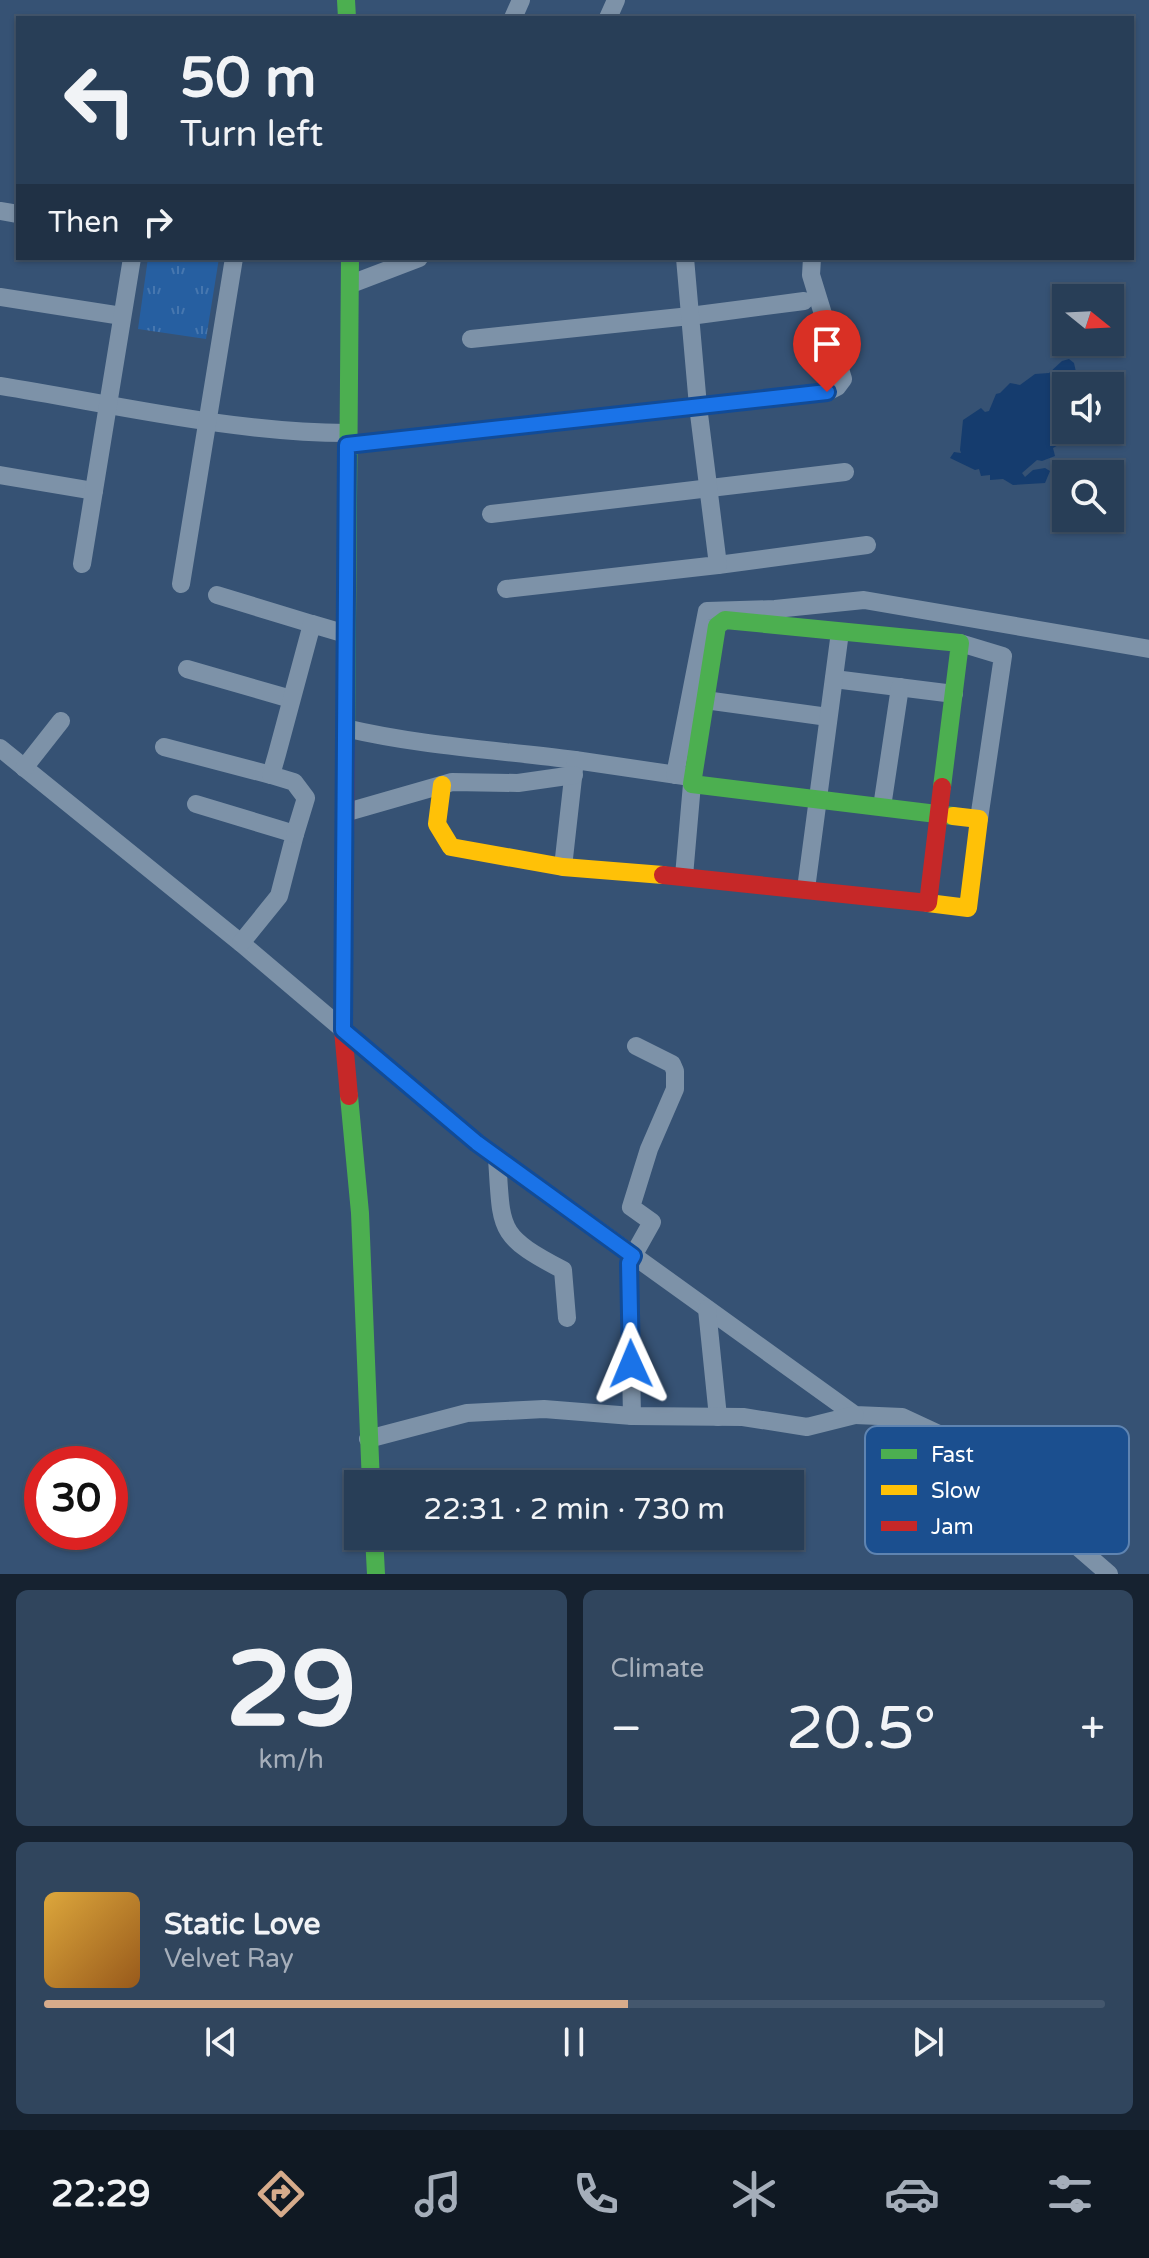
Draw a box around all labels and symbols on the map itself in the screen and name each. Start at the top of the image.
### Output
north arrow [1052,284,1124,356]
pin [793,310,861,392]
position arrow [589,1322,673,1406]
legend [865,1426,1129,1554]
text: Fast [931,1442,974,1468]
speed limit sign: 30 [24,1446,128,1550]
text: Slow [931,1478,981,1504]
text: Jam [931,1514,974,1540]

